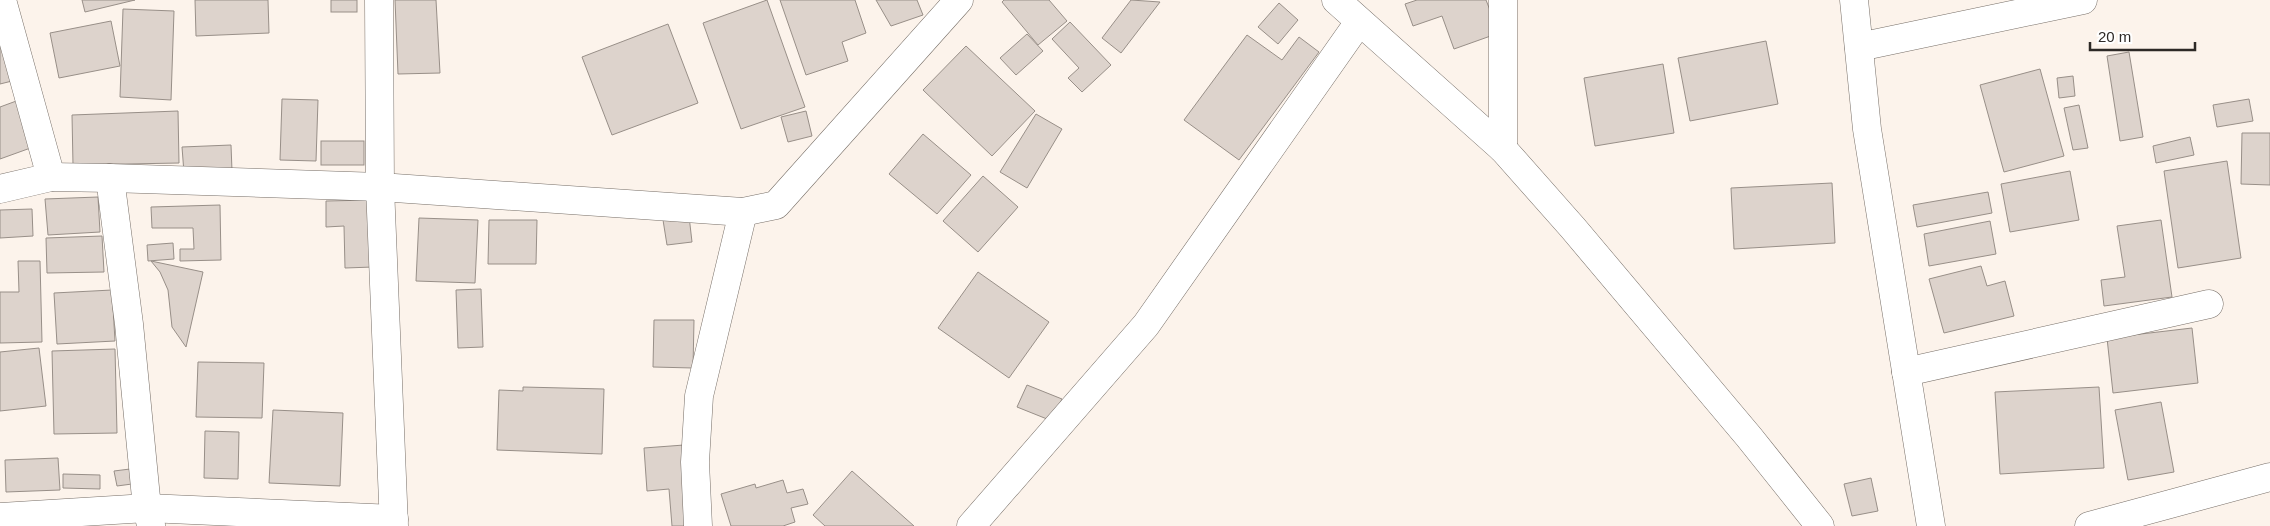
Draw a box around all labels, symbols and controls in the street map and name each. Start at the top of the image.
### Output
scale bar [2090,20,2195,52]
text: 20 m [2098,28,2131,45]

